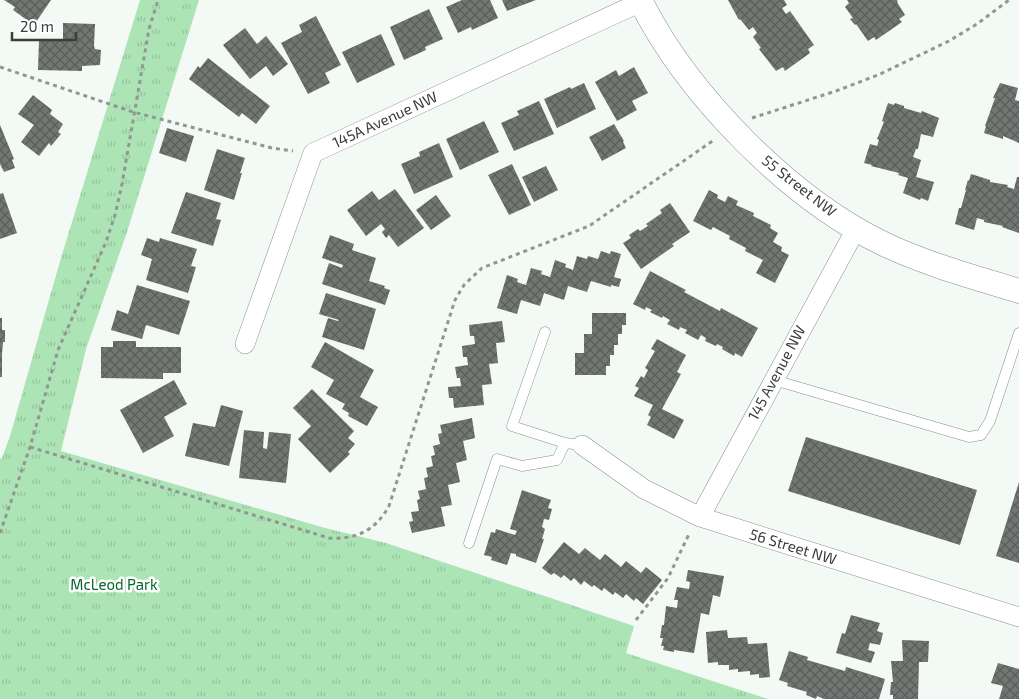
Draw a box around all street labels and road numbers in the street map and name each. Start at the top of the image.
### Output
street label: 145A Avenue NW [329,87,440,151]
street label: 55 Street NW [759,151,840,220]
street label: 145 Avenue NW [744,322,809,423]
street label: 56 Street NW [748,524,839,568]

